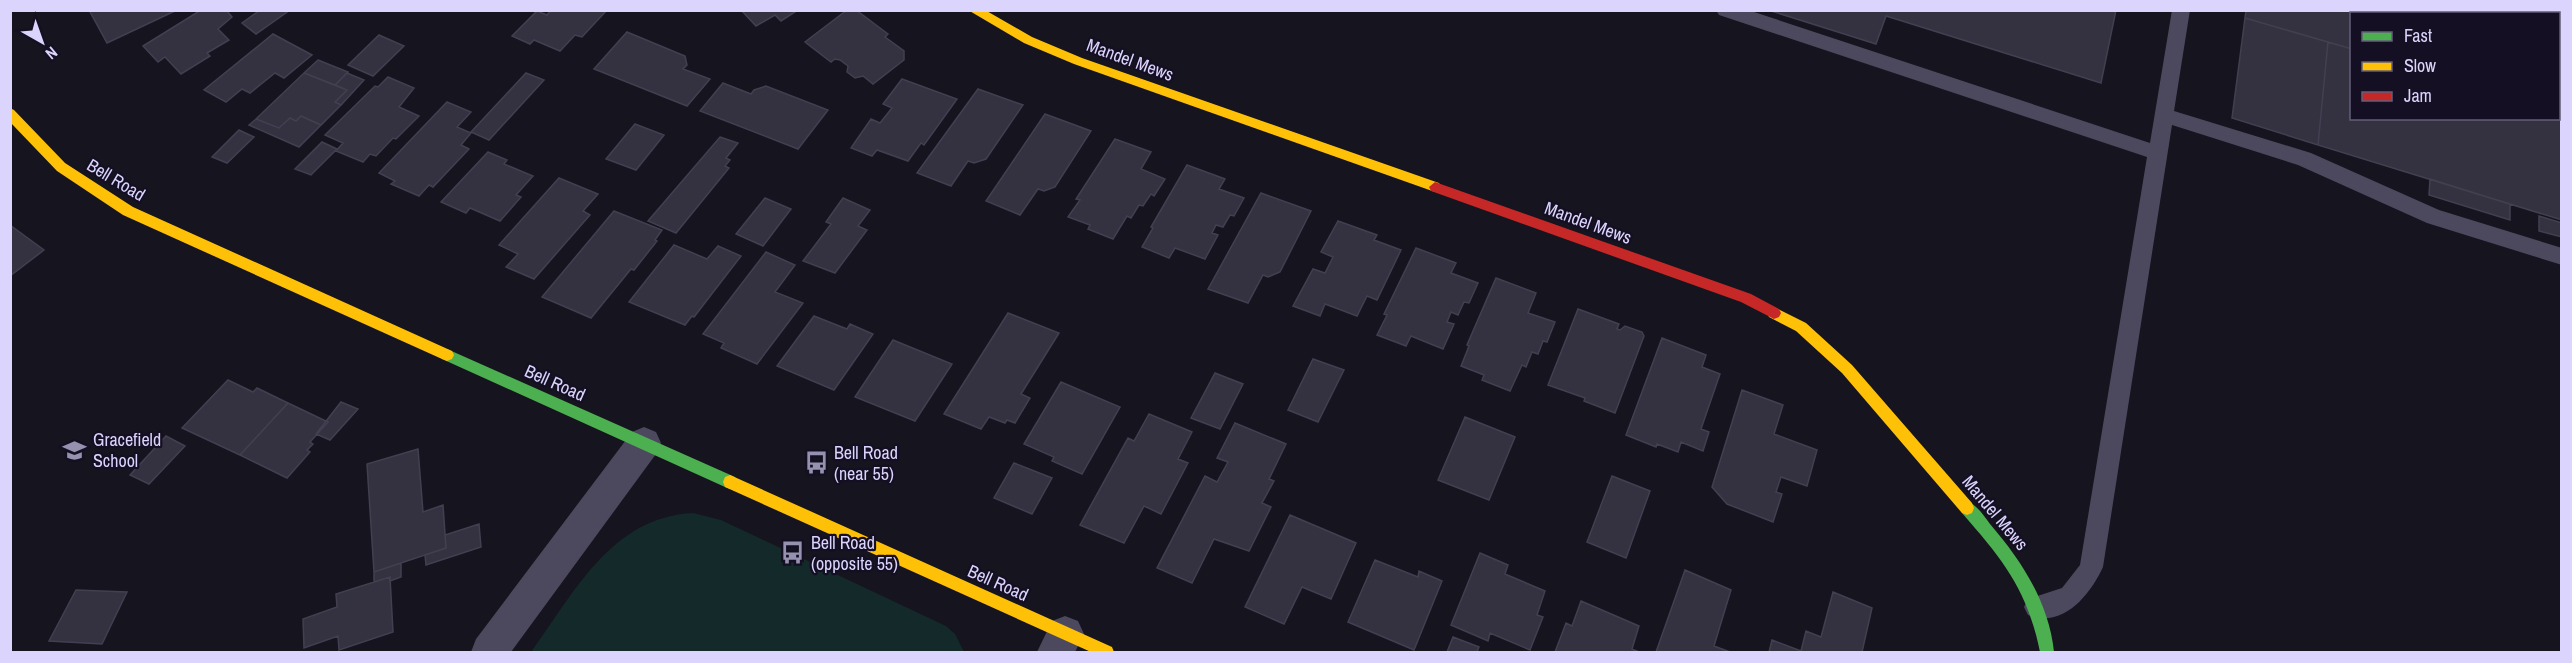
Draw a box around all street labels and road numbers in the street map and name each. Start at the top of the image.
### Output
street label: Mandel Mews [1083,32,1177,87]
street label: Bell Road [82,152,150,207]
street label: Mandel Mews [1541,195,1635,250]
street label: Bell Road [521,358,590,407]
street label: Mandel Mews [1957,470,2034,556]
street label: Bell Road [964,558,1033,607]

